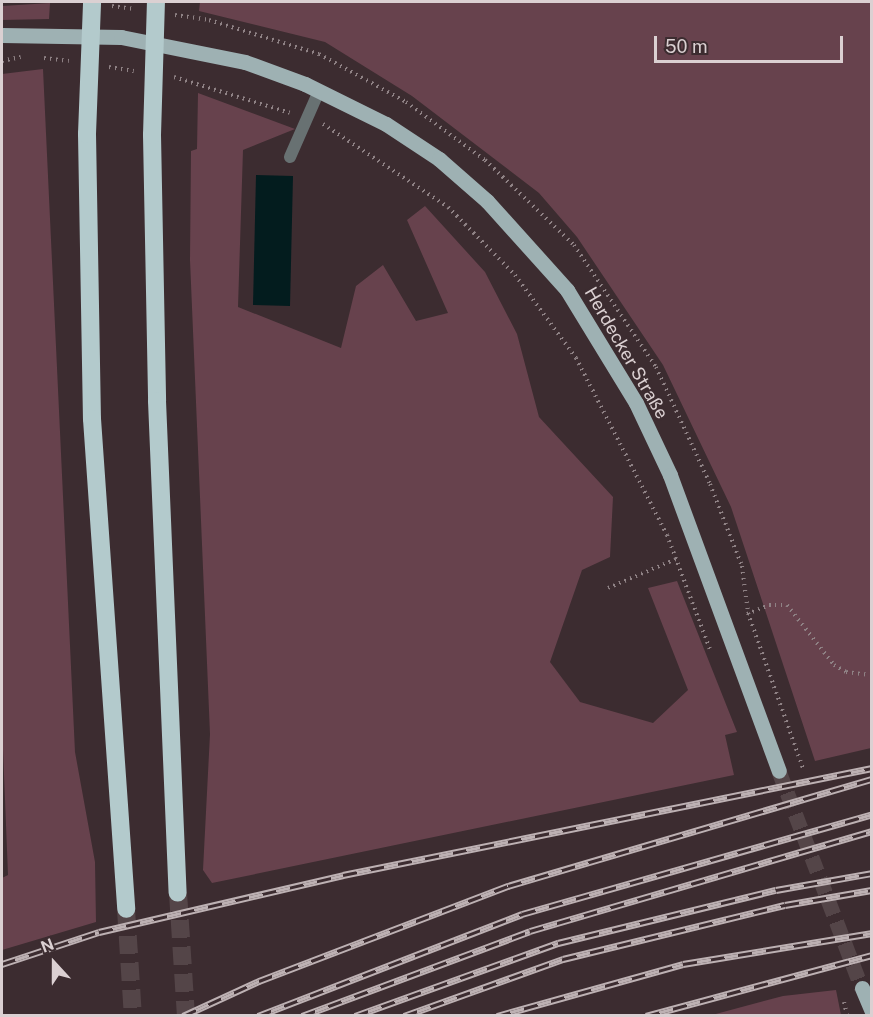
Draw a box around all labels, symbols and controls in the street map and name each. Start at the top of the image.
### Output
scale bar [657,24,846,62]
text: 50 m [665,36,708,57]
street label: Herdecker Straße [579,283,673,423]
north arrow [24,933,84,993]
text: N [38,935,57,957]

